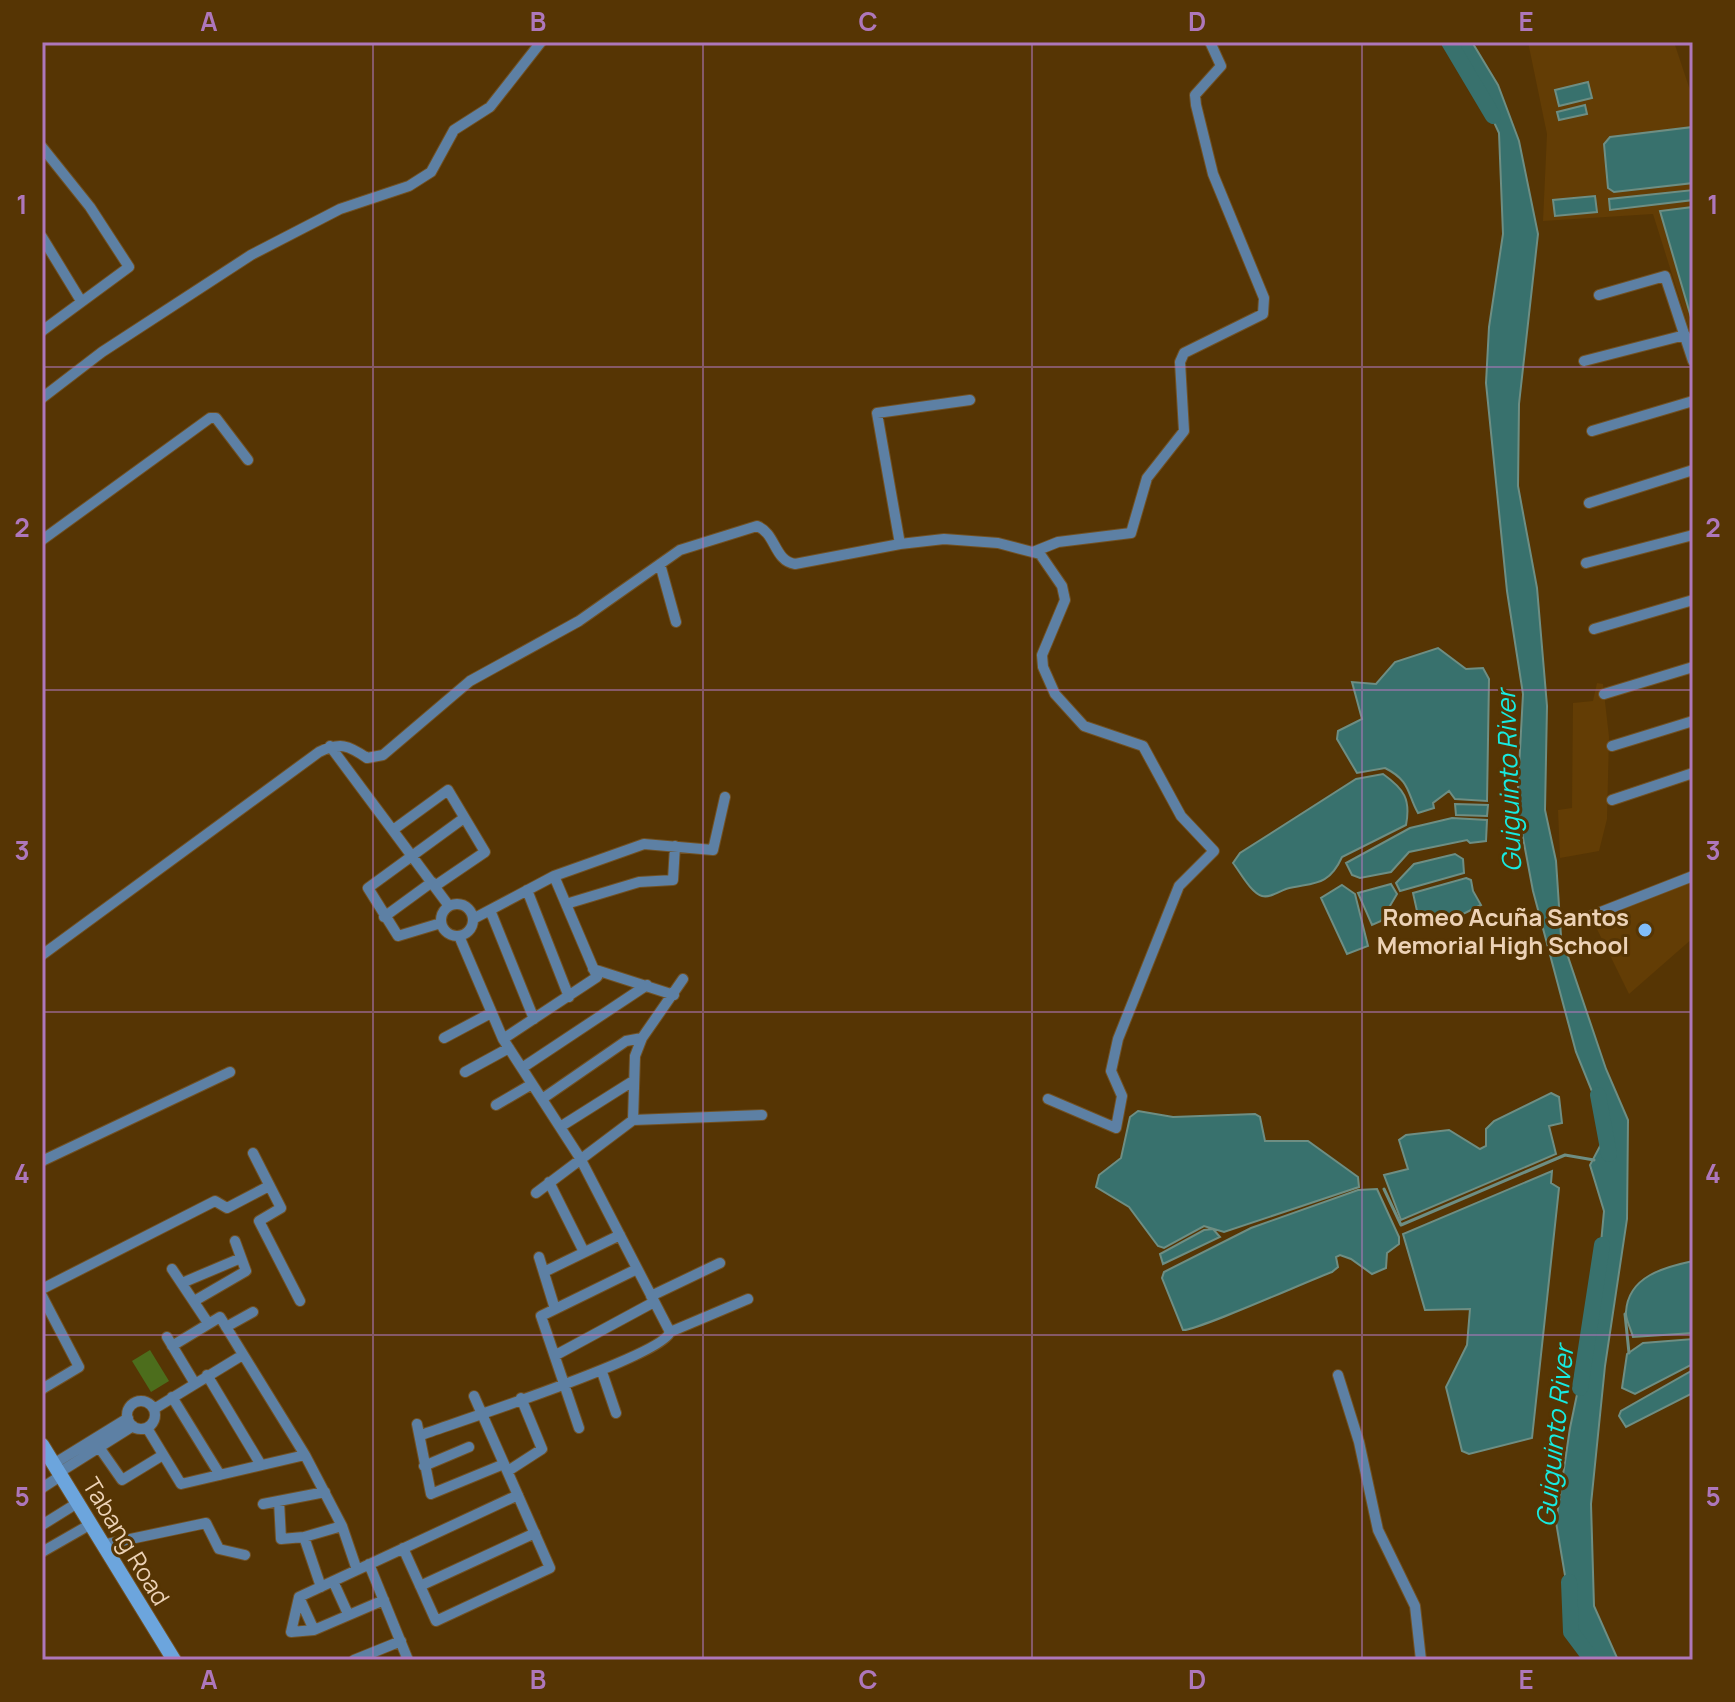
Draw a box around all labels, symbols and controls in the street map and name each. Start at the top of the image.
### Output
text: A [200,3,218,39]
text: B [530,3,546,39]
text: C [858,3,878,39]
text: D [1188,3,1206,39]
text: E [1518,3,1534,39]
text: 1 [16,186,28,222]
text: 1 [1707,186,1719,222]
text: 2 [14,509,30,545]
text: 2 [1705,509,1721,545]
water label: Guiguinto River [1487,686,1529,873]
text: 3 [14,832,30,868]
text: 3 [1705,832,1721,868]
place label: Romeo Acuña Santos Memorial High School [1377,900,1629,961]
marker: Romeo Acuña Santos Memorial High School [1636,921,1654,939]
text: 4 [14,1155,30,1191]
text: 4 [1705,1155,1721,1191]
water label: Guiguinto River [1527,1340,1582,1529]
street label: Tabang Road [76,1471,178,1611]
text: 5 [14,1478,30,1514]
text: 5 [1705,1478,1721,1514]
text: A [200,1661,218,1697]
text: B [530,1661,546,1697]
text: C [858,1661,878,1697]
text: D [1188,1661,1206,1697]
text: E [1518,1661,1534,1697]

